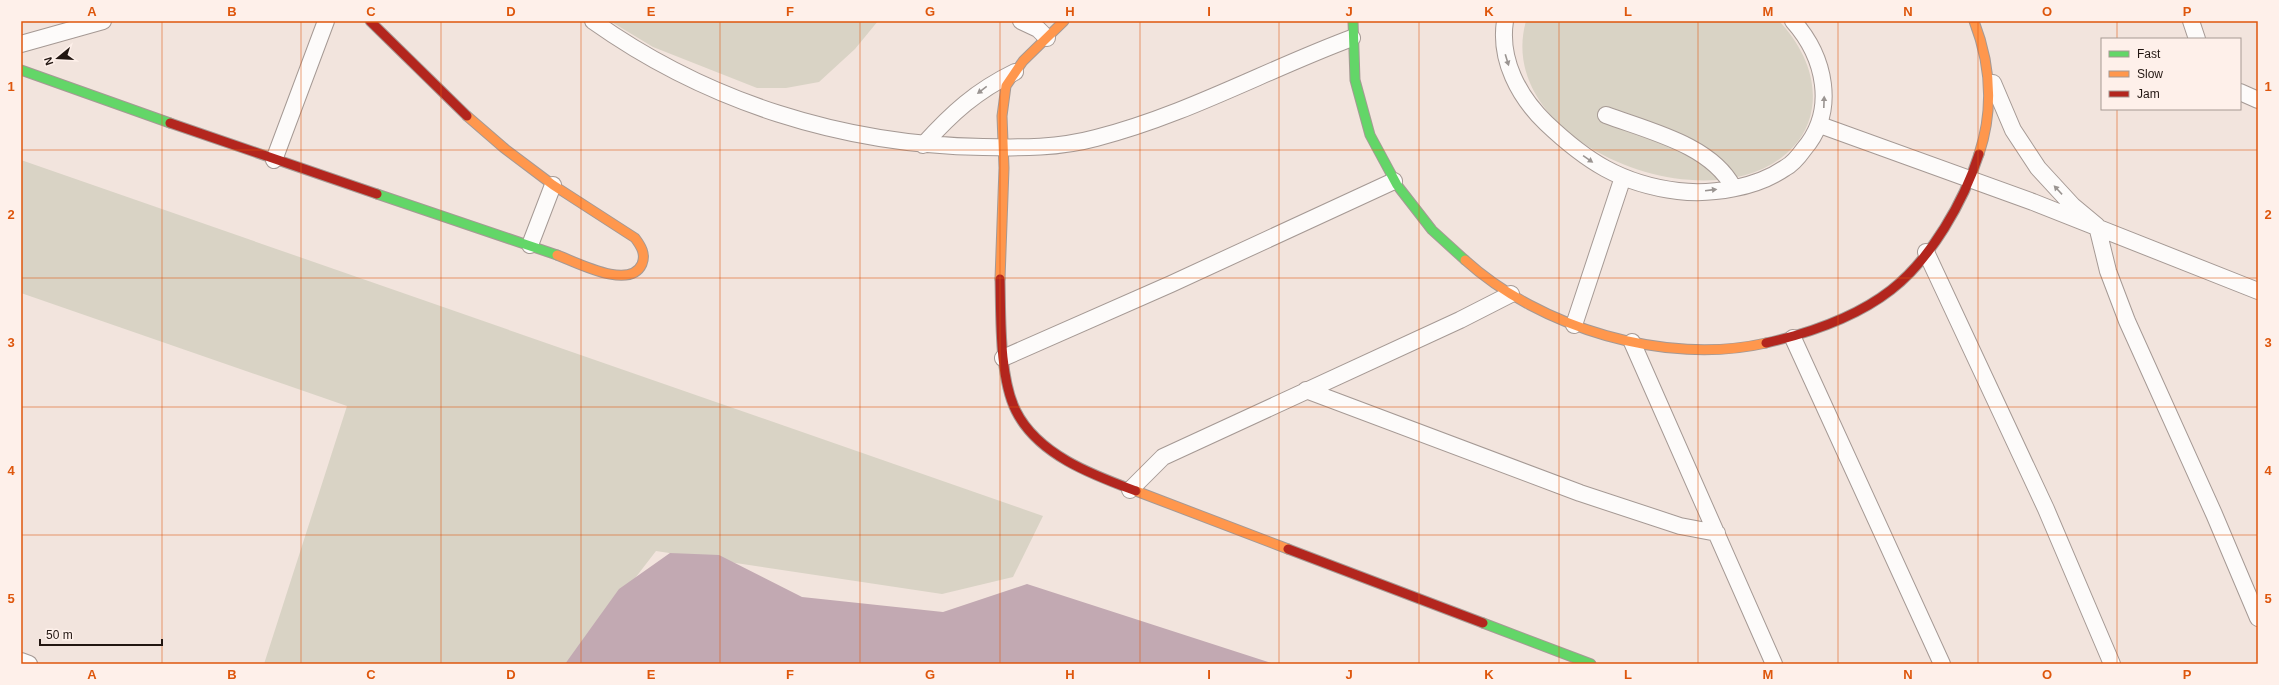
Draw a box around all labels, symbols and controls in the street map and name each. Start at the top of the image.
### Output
text: A [87,4,97,19]
text: B [227,4,237,19]
text: C [366,4,376,19]
text: D [506,4,516,19]
text: E [647,4,656,19]
text: F [786,4,794,19]
text: G [925,4,935,19]
text: H [1065,4,1075,19]
text: I [1207,4,1211,19]
text: J [1345,4,1353,19]
text: K [1484,4,1494,19]
text: L [1624,4,1632,19]
text: M [1763,4,1773,19]
text: N [1903,4,1913,19]
text: O [2042,4,2052,19]
text: P [2183,4,2192,19]
north arrow [38,38,78,78]
legend [2101,38,2241,110]
text: Fast [2137,47,2161,61]
one-way arrow [1504,54,1510,66]
text: N [42,55,55,67]
text: Slow [2137,67,2163,81]
text: 1 [7,79,15,94]
text: 1 [2264,79,2272,94]
one-way arrow [977,86,988,94]
text: Jam [2137,87,2160,101]
one-way arrow [1821,95,1827,108]
one-way arrow [1582,155,1593,163]
one-way arrow [2054,186,2063,195]
one-way arrow [1705,187,1717,194]
text: 2 [7,207,15,222]
text: 2 [2264,207,2272,222]
text: 3 [7,335,15,350]
text: 3 [2264,335,2272,350]
text: 4 [7,463,15,478]
text: 4 [2264,463,2272,478]
text: 5 [7,591,15,606]
text: 5 [2264,591,2272,606]
scale bar [40,621,162,647]
text: 50 m [46,628,73,642]
text: A [87,667,97,682]
text: B [227,667,237,682]
text: C [366,667,376,682]
text: D [506,667,516,682]
text: E [647,667,656,682]
text: F [786,667,794,682]
text: G [925,667,935,682]
text: H [1065,667,1075,682]
text: I [1207,667,1211,682]
text: J [1345,667,1353,682]
text: K [1484,667,1494,682]
text: L [1624,667,1632,682]
text: M [1763,667,1773,682]
text: N [1903,667,1913,682]
text: O [2042,667,2052,682]
text: P [2183,667,2192,682]

